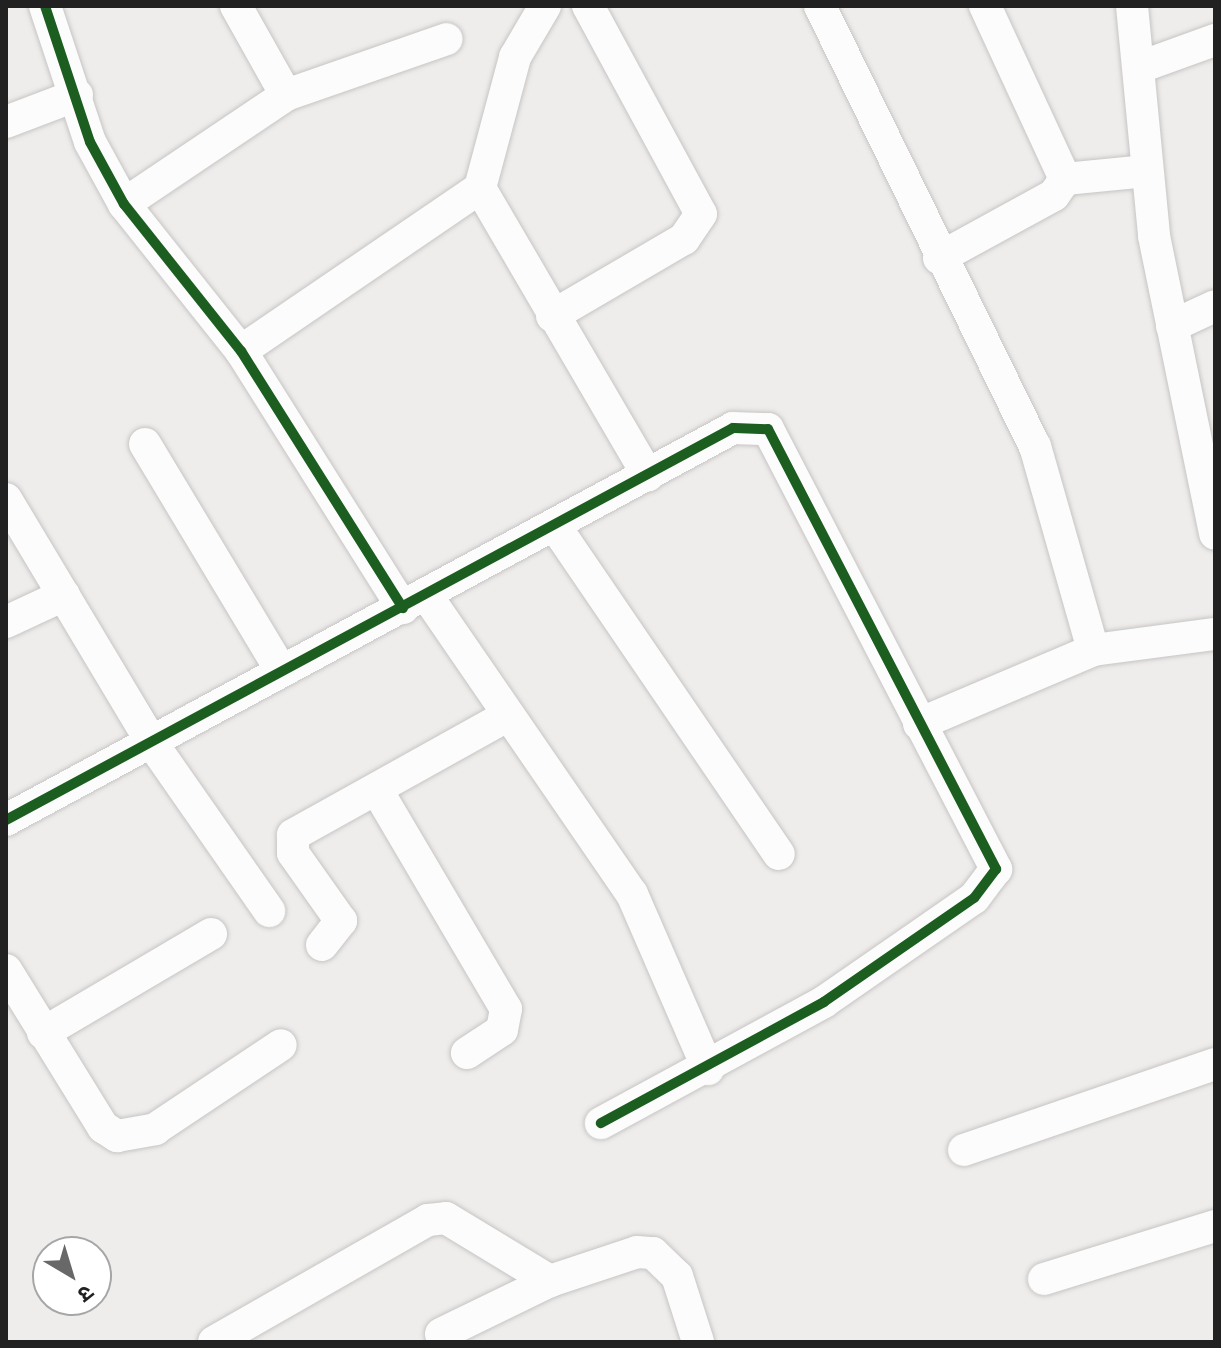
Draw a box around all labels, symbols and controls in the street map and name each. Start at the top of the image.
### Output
north arrow [32,1236,112,1316]
text: उ [73,1280,99,1308]

